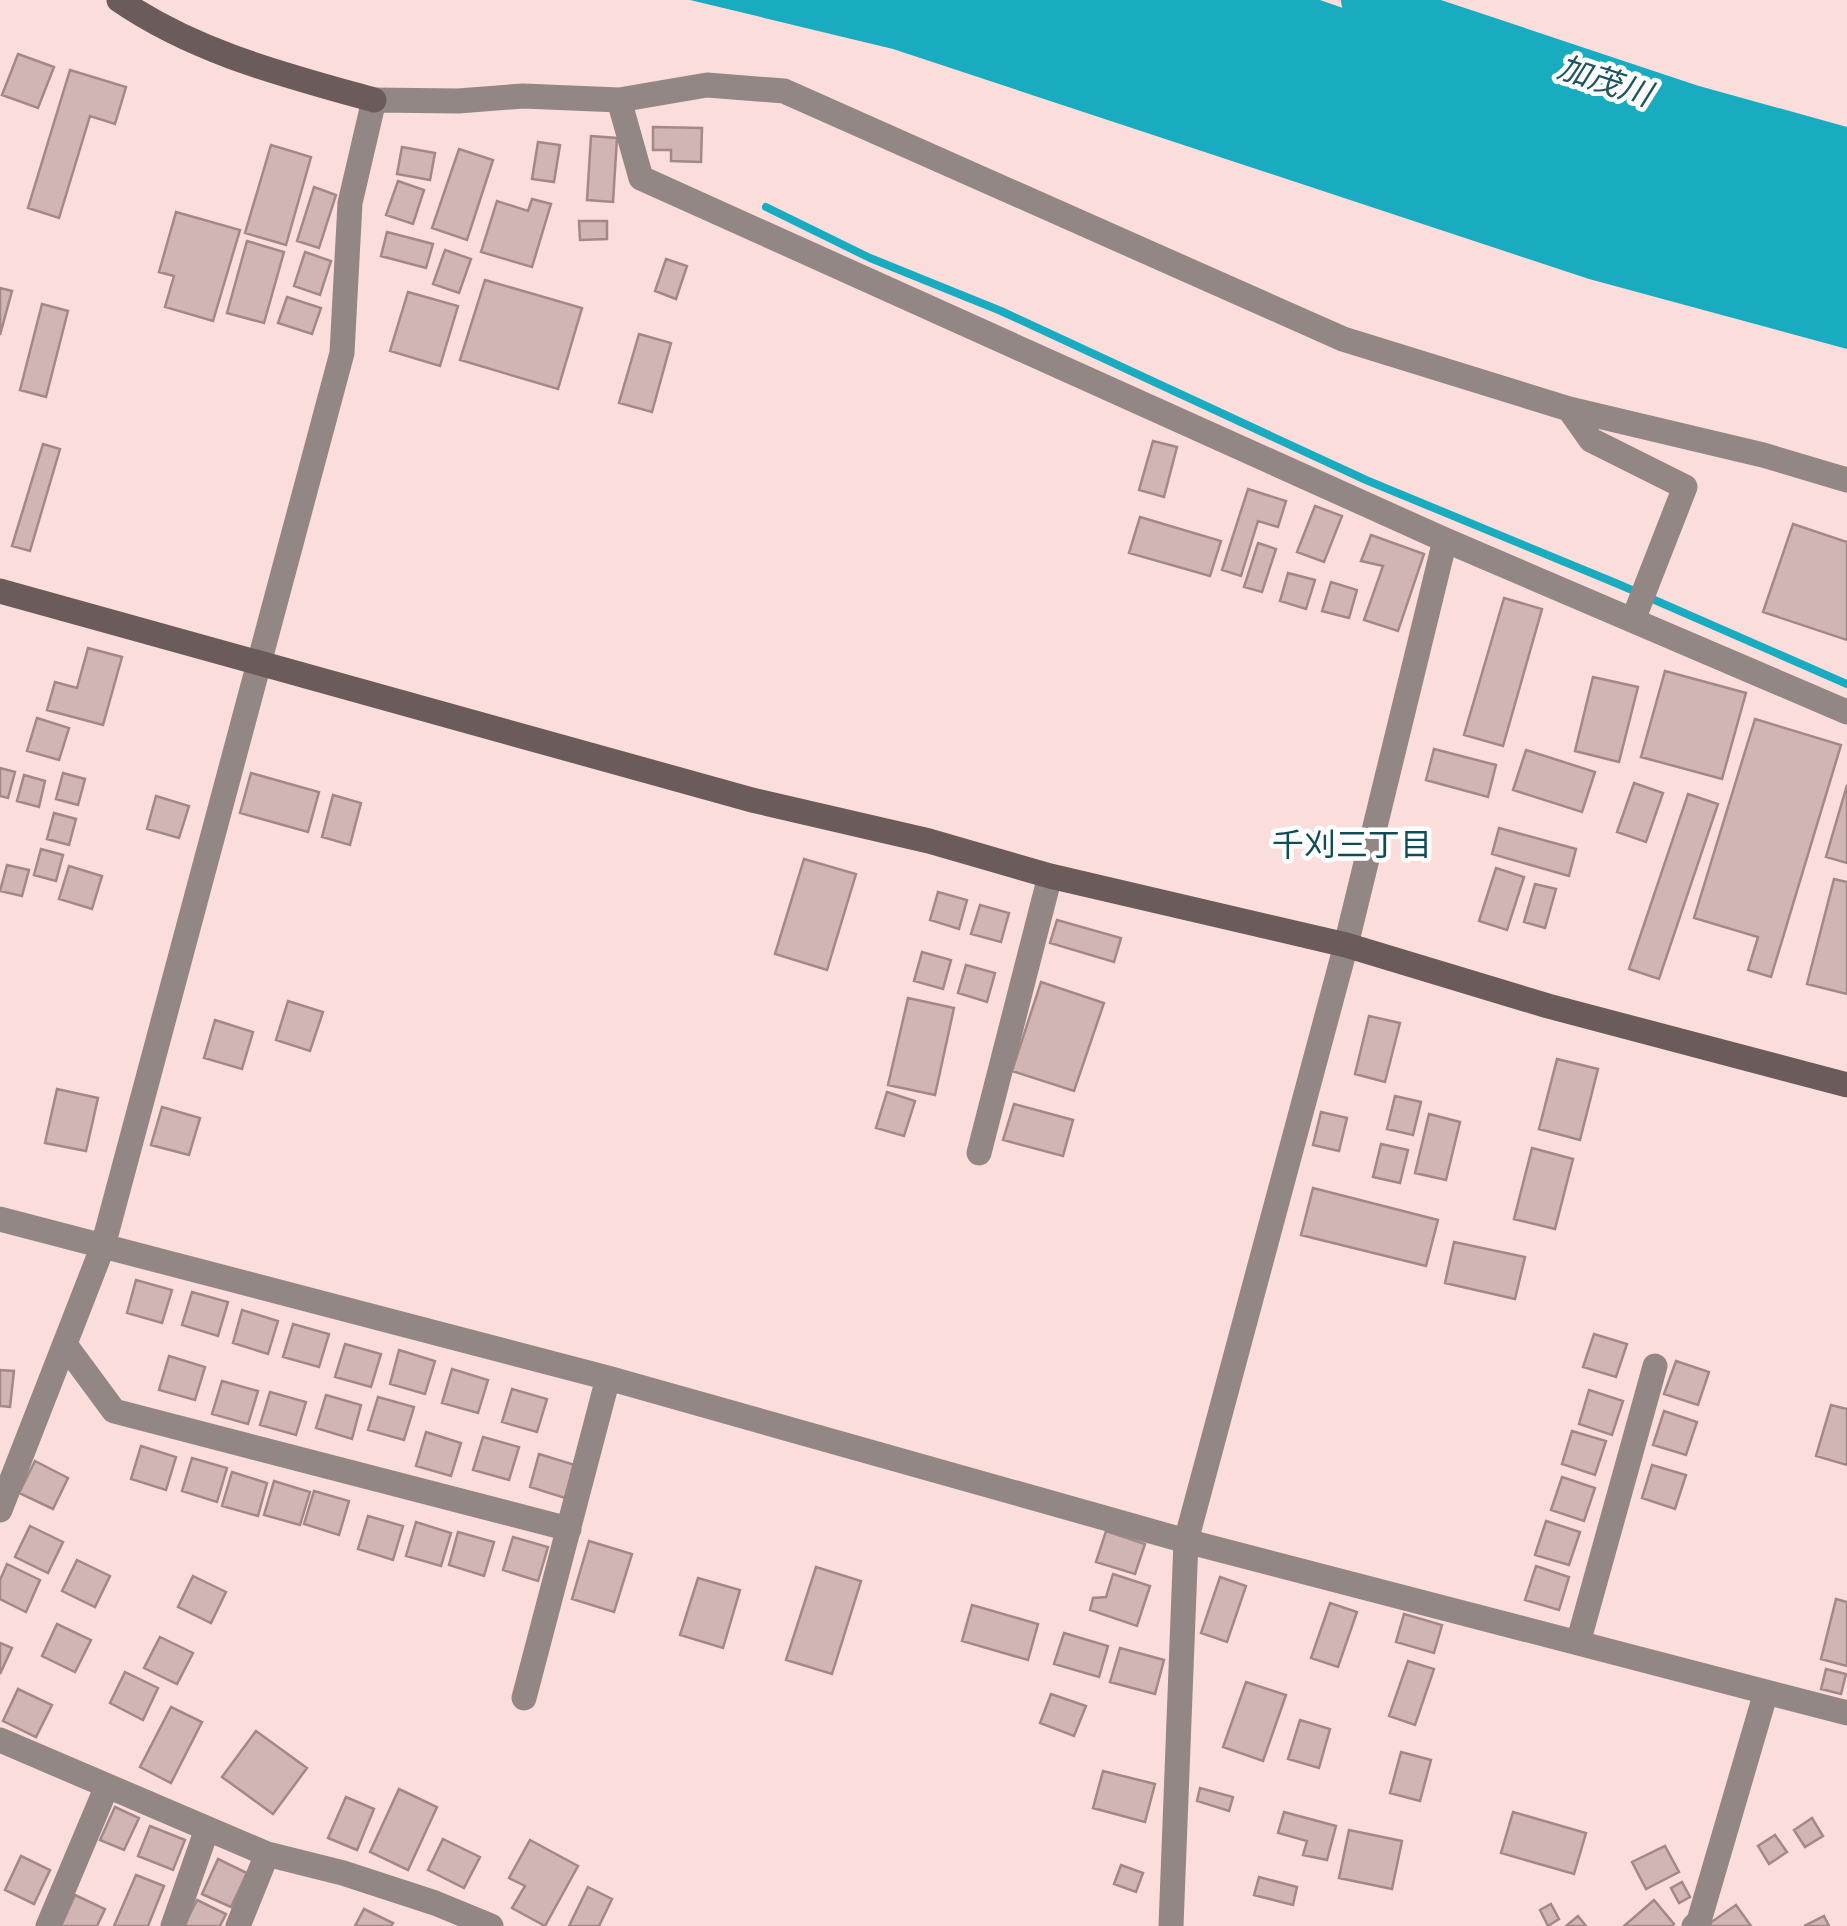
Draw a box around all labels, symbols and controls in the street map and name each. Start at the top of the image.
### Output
water label: 加茂川 [1553,47,1659,114]
district label: 千刈三丁目 [1272,825,1432,863]

